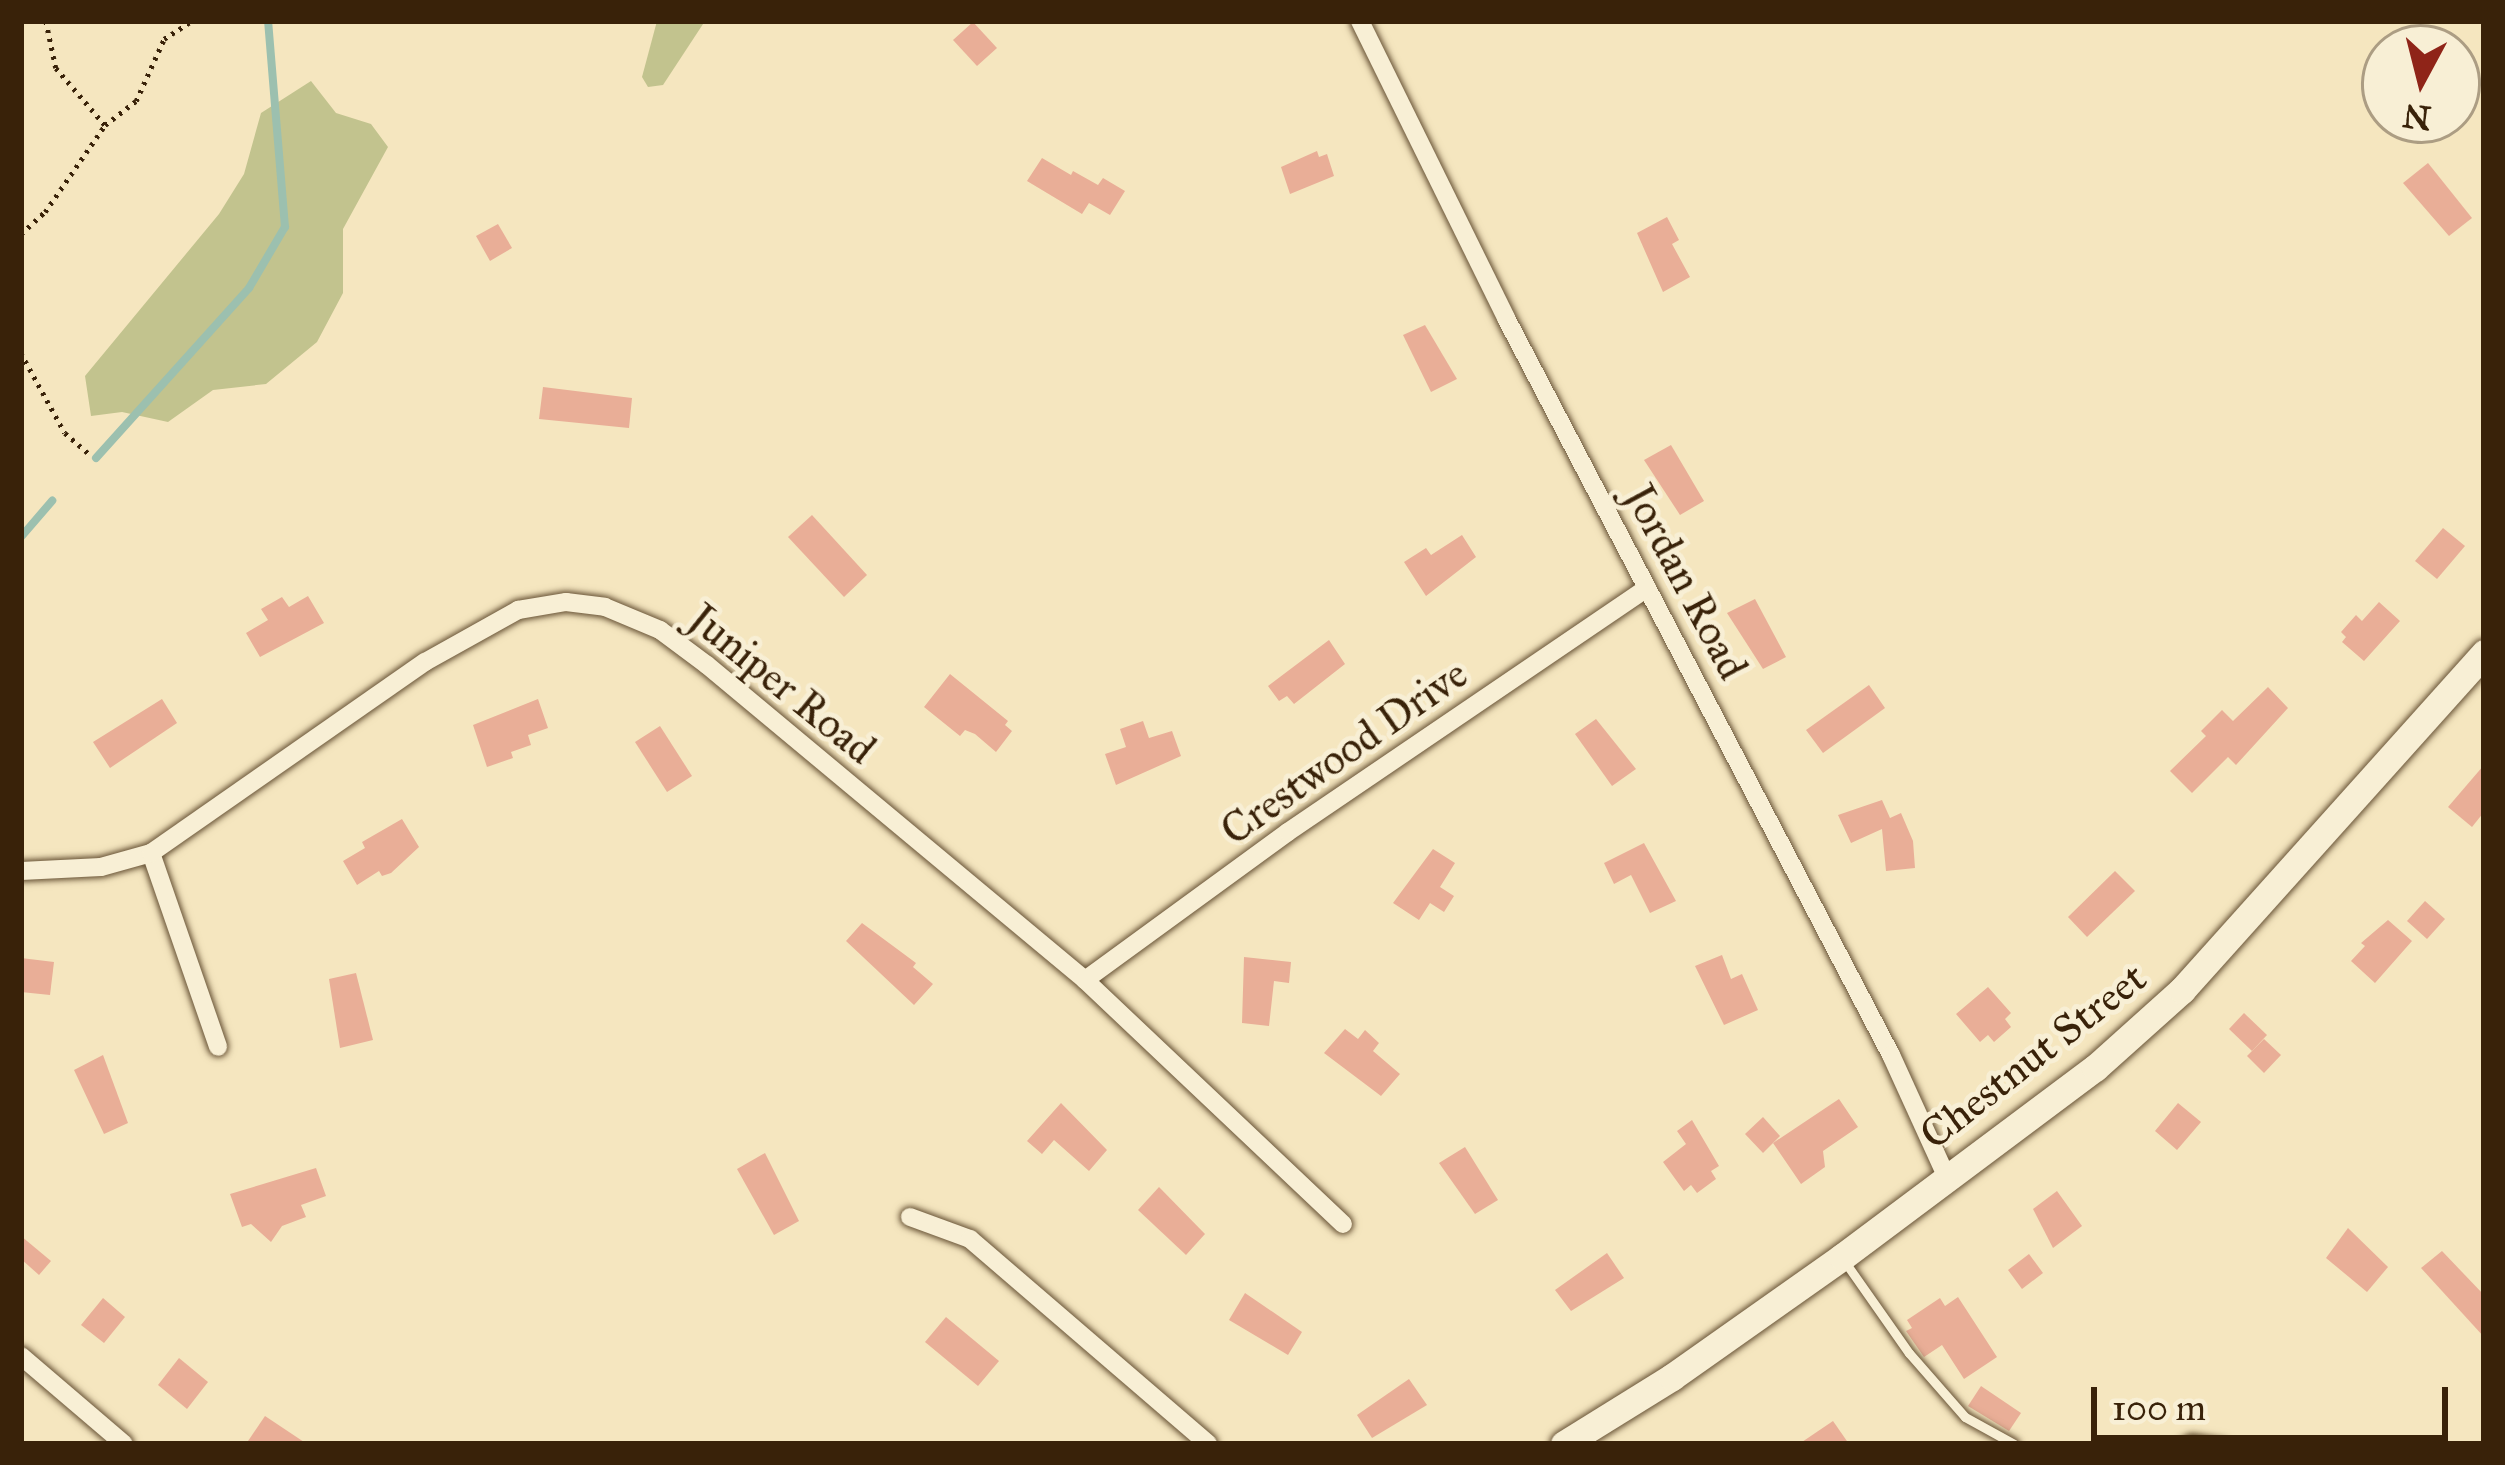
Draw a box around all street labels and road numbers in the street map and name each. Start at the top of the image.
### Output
street label: Jordan Road [1614,476,1758,688]
street label: Juniper Road [679,593,885,775]
street label: Crestwood Drive [1211,648,1477,856]
street label: Chestnut Street [1910,952,2156,1160]

